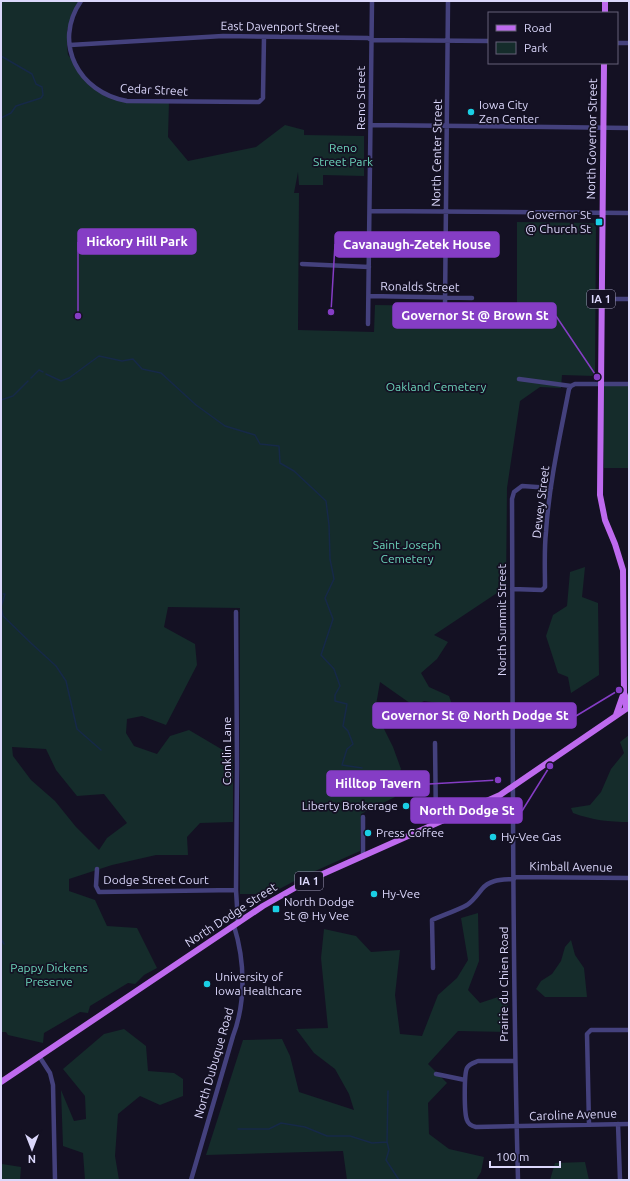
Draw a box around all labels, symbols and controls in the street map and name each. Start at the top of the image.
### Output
legend [488,12,618,64]
street label: East Davenport Street [220,19,340,34]
text: Road [524,21,552,34]
text: Park [524,41,548,54]
street label: Reno Street [354,66,367,130]
street label: North Governor Street [584,78,599,200]
street label: Cedar Street [120,81,189,98]
place label: Iowa City Zen Center [479,98,539,125]
street label: North Center Street [429,99,444,207]
marker: Iowa City Zen Center [466,107,476,117]
park label: Reno Street Park [313,141,373,168]
place label: Governor St @ Church St [525,208,591,235]
marker: Governor St @ Church St [594,217,604,227]
callout: Hickory Hill Park [78,229,196,254]
callout: Cavanaugh-Zetek House [335,232,499,257]
text: Hickory Hill Park [86,234,188,248]
text: Cavanaugh-Zetek House [343,237,491,251]
street label: Ronalds Street [380,279,460,294]
road number: IA 1 [587,290,615,308]
callout: Governor St @ Brown St [393,303,556,328]
text: Governor St @ Brown St [401,308,549,322]
park label: Oakland Cemetery [386,380,486,393]
street label: Dewey Street [530,465,551,539]
park label: Saint Joseph Cemetery [373,538,441,565]
street label: North Summit Street [495,564,508,676]
callout: Governor St @ North Dodge St [373,703,576,728]
text: Governor St @ North Dodge St [381,708,569,722]
street label: Conklin Lane [220,717,233,785]
callout: Hilltop Tavern [327,771,429,796]
text: Hilltop Tavern [335,776,421,790]
callout: North Dodge St [411,798,522,823]
place label: Liberty Brokerage [302,799,398,812]
marker: Liberty Brokerage [401,801,411,811]
text: North Dodge St [419,803,515,817]
place label: Press Coffee [376,826,444,839]
marker: Press Coffee [363,828,373,838]
place label: Hy-Vee Gas [501,830,561,843]
marker: Hy-Vee Gas [488,832,498,842]
street label: Kimball Avenue [529,859,613,874]
road number: IA 1 [295,872,323,890]
street label: Dodge Street Court [103,873,209,886]
street label: North Dodge Street [182,880,279,949]
place label: Hy-Vee [382,887,420,900]
marker: Hy-Vee [369,889,379,899]
place label: North Dodge St @ Hy Vee [284,895,355,922]
marker: North Dodge St @ Hy Vee [271,904,281,914]
street label: Prairie du Chien Road [497,926,510,1042]
park label: Pappy Dickens Preserve [10,961,88,988]
place label: University of Iowa Healthcare [215,970,302,997]
marker: University of Iowa Healthcare [202,979,212,989]
street label: North Dubuque Road [191,1006,236,1120]
street label: Caroline Avenue [529,1106,617,1123]
north arrow [12,1129,52,1169]
scale bar [490,1143,560,1169]
text: 100 m [496,1150,529,1163]
text: N [28,1153,36,1165]

